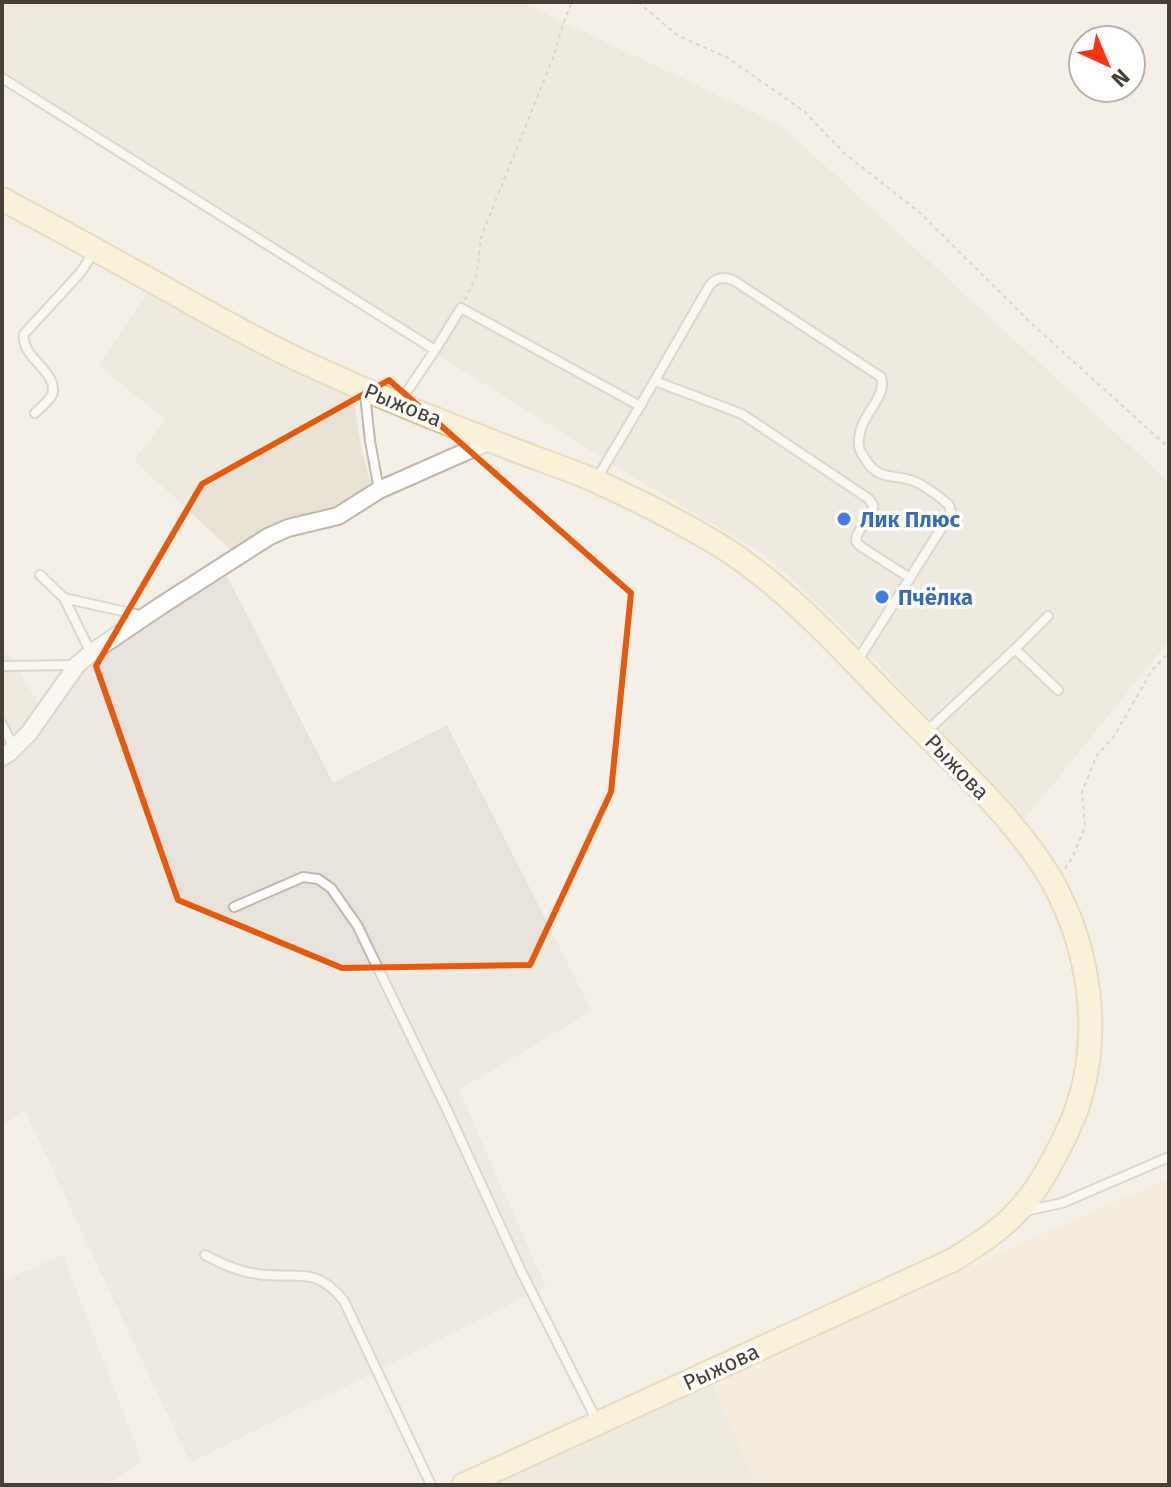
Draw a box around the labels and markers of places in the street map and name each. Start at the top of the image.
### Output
place label: Лик Плюс [860,506,961,533]
marker: Лик Плюс [835,510,853,528]
place label: Пчёлка [898,584,973,611]
marker: Пчёлка [873,588,891,606]

